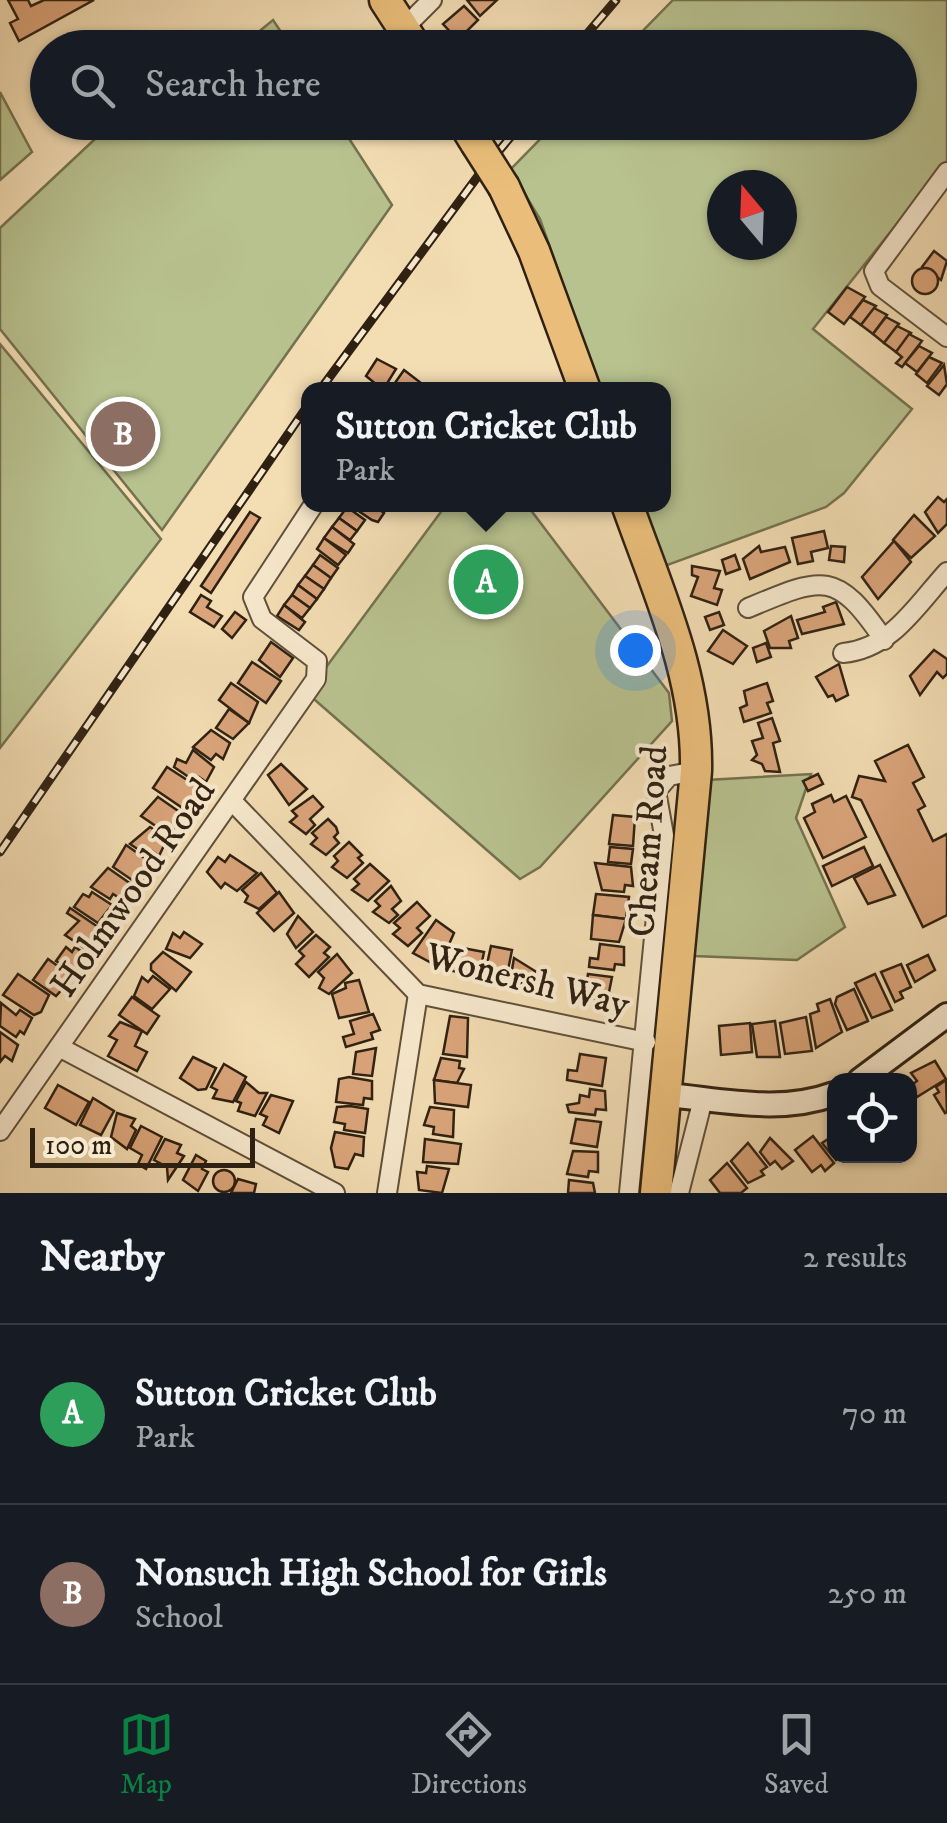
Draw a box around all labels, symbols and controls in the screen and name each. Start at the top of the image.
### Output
search box [30,30,917,140]
icon: search [65,58,120,113]
text: Search here [145,61,321,109]
north arrow [707,170,797,260]
popup [301,382,671,512]
pin: B [90,396,156,472]
text: Sutton Cricket Club [335,403,637,451]
text: Park [335,451,395,491]
pin: A [454,544,518,620]
your location [610,625,661,676]
street label: Cheam Road [618,743,680,939]
street label: Holmwood Road [40,769,227,1007]
street label: Wonersh Way [420,932,635,1030]
map controls [827,1073,917,1163]
button: locate [827,1073,917,1163]
scale bar [30,1123,255,1168]
text: 100 m [45,1128,112,1163]
text: Nearby [40,1232,164,1284]
text: 2 results [803,1238,907,1278]
text: Sutton Cricket Club [135,1370,437,1418]
text: A [62,1394,83,1434]
text: 70 m [842,1394,907,1434]
text: Park [135,1418,195,1458]
text: Nonsuch High School for Girls [135,1550,607,1598]
text: B [62,1574,83,1614]
text: 250 m [827,1574,907,1614]
text: School [135,1598,223,1638]
tab: Map [119,1707,174,1802]
tab: Directions [411,1707,527,1802]
tab: Saved [764,1707,828,1802]

